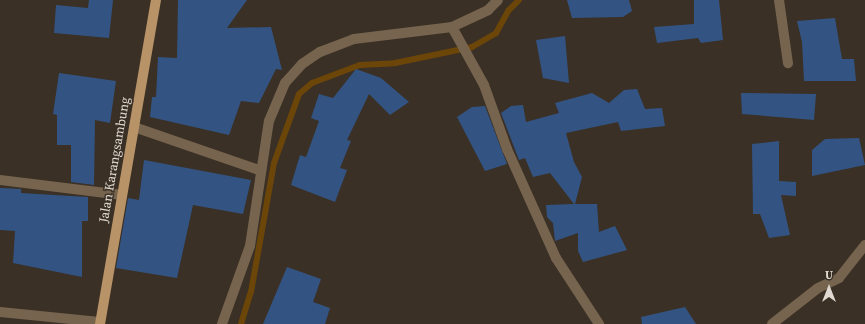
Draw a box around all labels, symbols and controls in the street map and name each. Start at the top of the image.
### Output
street label: Jalan Karangsambung [96,96,134,224]
north arrow [809,268,849,308]
text: U [825,268,833,283]

